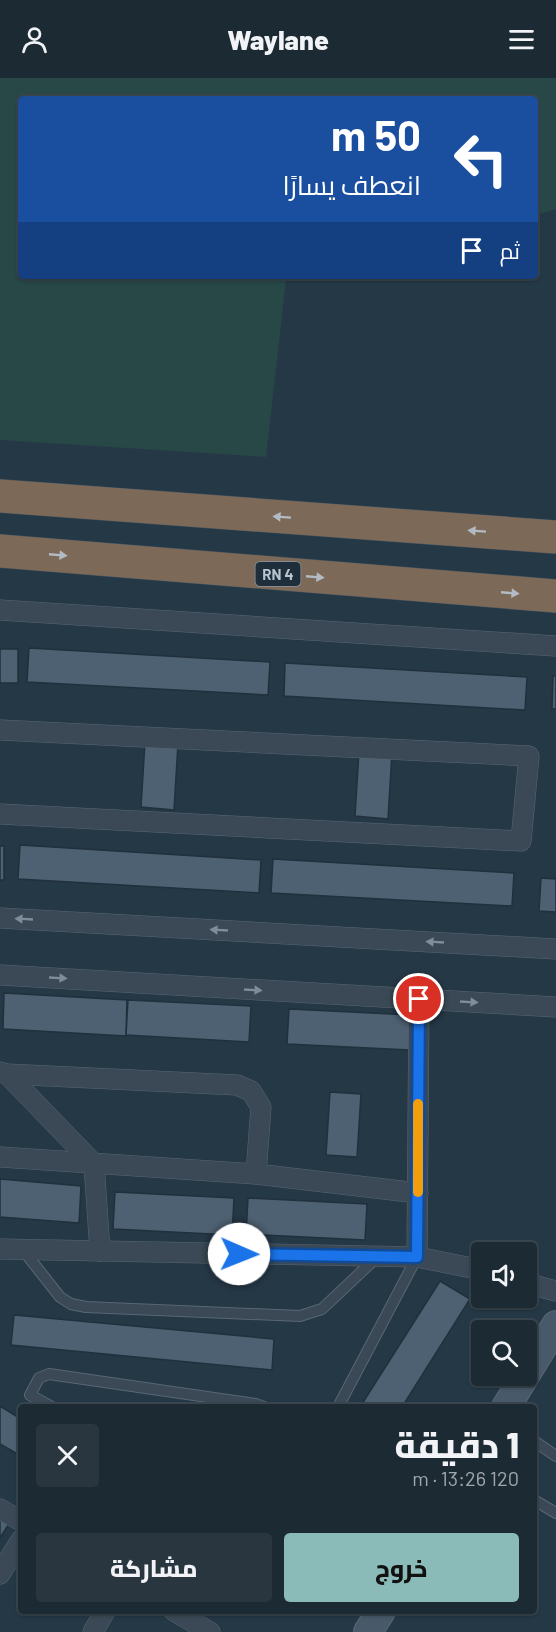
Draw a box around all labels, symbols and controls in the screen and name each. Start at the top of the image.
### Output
icon: person [18,23,51,56]
text: Waylane [227,23,329,55]
icon: menu [505,23,538,56]
text: 50 m [331,109,421,159]
icon: left [442,120,520,198]
text: انعطف يسارًا [282,168,421,200]
icon: arrive [455,234,488,267]
text: ثم [500,237,520,263]
one-way arrow [273,512,292,522]
one-way arrow [467,527,486,536]
one-way arrow [49,551,68,560]
road number: RN 4 [256,562,300,586]
one-way arrow [306,572,325,582]
one-way arrow [500,588,519,598]
one-way arrow [15,914,34,924]
one-way arrow [210,925,229,935]
one-way arrow [425,937,444,947]
pin [393,973,444,1024]
one-way arrow [49,974,68,983]
icon: arrive [402,982,435,1015]
one-way arrow [244,985,263,994]
one-way arrow [459,997,478,1007]
position arrow [207,1222,271,1286]
map controls [471,1242,537,1386]
button: sound [471,1242,537,1308]
button: search [471,1320,537,1386]
text: 1 دقيقة [394,1422,519,1465]
button: close [36,1424,99,1487]
text: 120 m · 13:26 [412,1466,519,1490]
button: مشاركة [36,1533,272,1602]
button: خروج [284,1533,519,1602]

